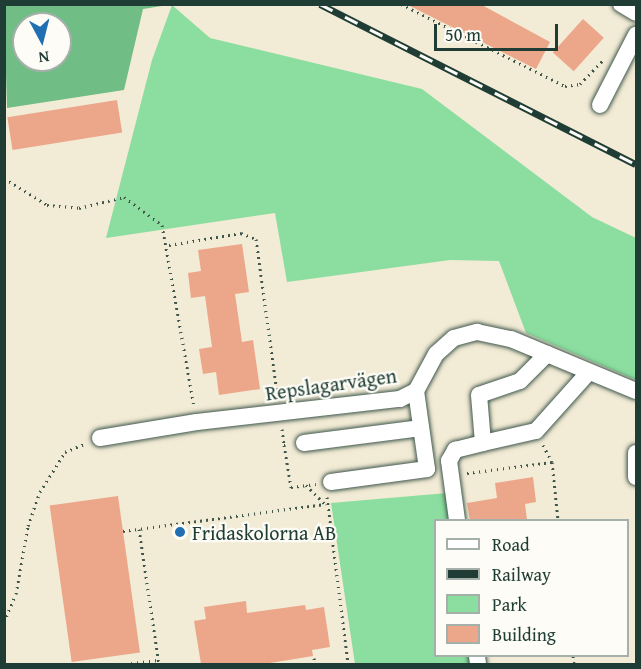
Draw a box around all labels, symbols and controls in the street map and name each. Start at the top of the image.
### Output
north arrow [12,12,72,72]
scale bar [437,12,562,50]
text: 50 m [445,21,481,48]
text: N [37,45,51,70]
street label: Repslagarvägen [264,363,398,405]
legend [434,519,629,657]
place label: Fridaskolorna AB [192,520,336,544]
marker: Fridaskolorna AB [173,525,187,539]
text: Road [492,531,530,558]
text: Railway [492,561,551,588]
text: Park [492,591,527,618]
text: Building [492,621,556,648]

